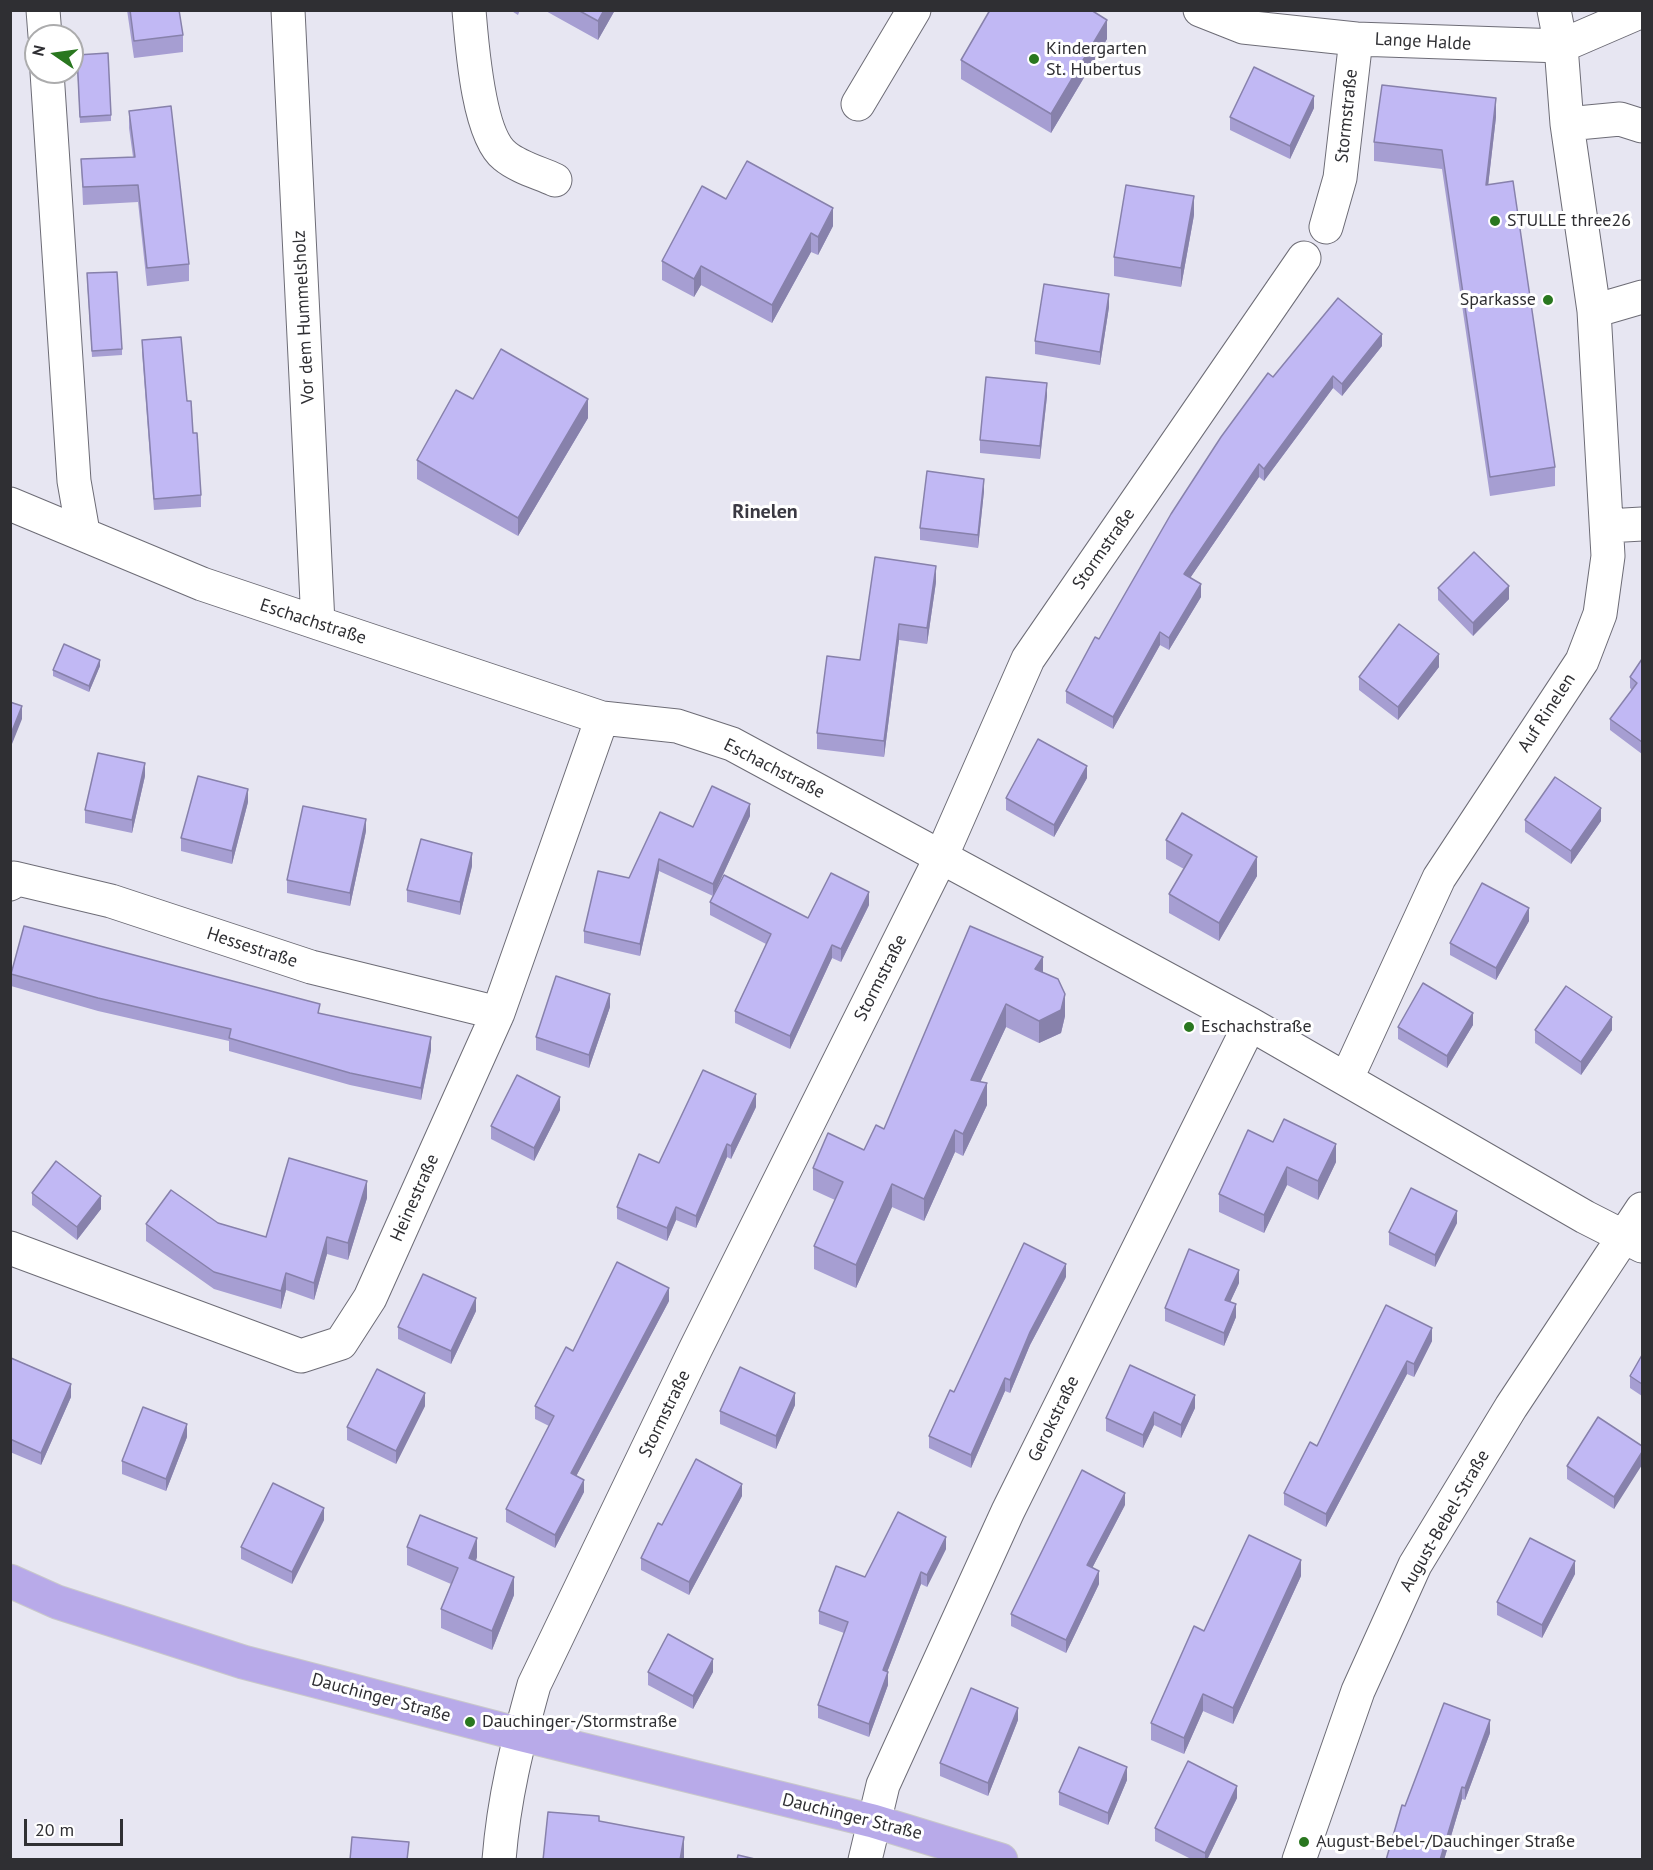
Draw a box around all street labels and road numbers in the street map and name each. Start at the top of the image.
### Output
street label: Lange Halde [1374,29,1472,55]
street label: Stormstraße [1331,68,1363,164]
street label: Vor dem Hummelsholz [289,230,319,404]
street label: Stormstraße [1068,504,1140,594]
street label: Eschachstraße [257,595,369,649]
street label: Auf Rinelen [1514,670,1580,756]
street label: Eschachstraße [720,734,828,804]
street label: Hessestraße [204,923,300,973]
street label: Stormstraße [850,931,912,1025]
street label: Heinestraße [386,1151,444,1245]
street label: Stormstraße [635,1367,695,1461]
street label: Gerokstraße [1024,1372,1084,1466]
street label: August-Bebel-Straße [1396,1446,1494,1596]
street label: Dauchinger Straße [309,1669,453,1727]
street label: Dauchinger Straße [780,1789,924,1845]

